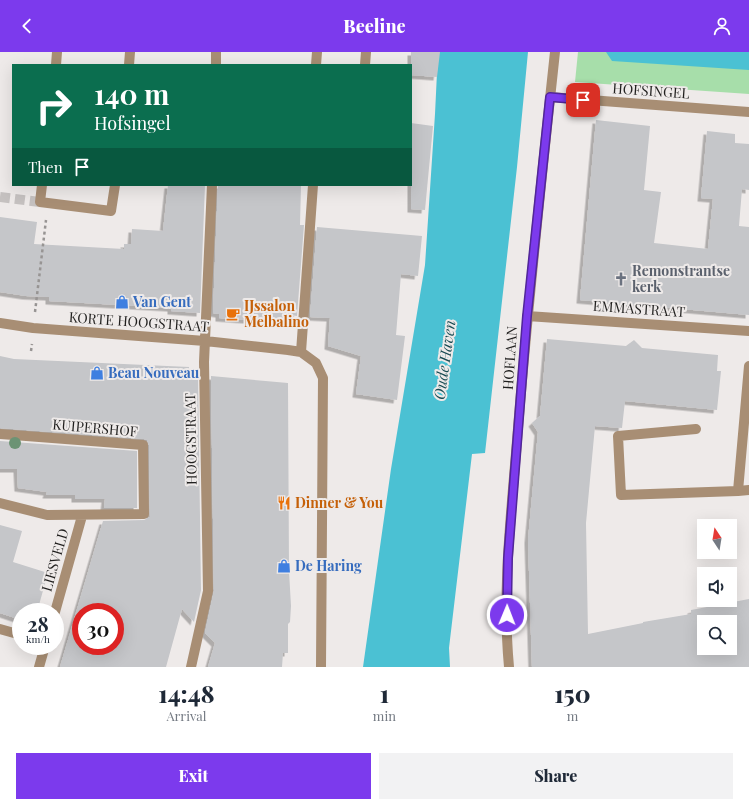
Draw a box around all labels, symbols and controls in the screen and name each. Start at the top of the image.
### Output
text: Beeline [343,14,406,38]
icon: back [16,15,38,37]
icon: person [711,15,733,37]
text: 140 m [94,75,169,112]
street label: HOFSINGEL [612,78,690,103]
icon: right [28,80,80,132]
pin [566,83,600,117]
icon: arrive [572,89,594,111]
text: Hofsingel [94,111,171,135]
icon: arrive [71,156,93,178]
text: Then [28,157,63,177]
place label: Remonstrantse kerk [632,261,730,296]
church icon: Remonstrantse kerk [613,271,629,287]
place label: Van Gent [132,292,191,311]
shop icon: Van Gent [114,294,130,310]
place label: IJssalon Melbalino [244,296,309,331]
street label: EMMASTRAAT [592,296,686,321]
cafe icon: IJssalon Melbalino [225,306,241,322]
street label: KORTE HOOGSTRAAT [68,307,210,336]
water label: Oude Haven [429,319,459,401]
street label: HOFLAAN [498,325,521,391]
place label: Beau Nouveau [108,363,200,382]
shop icon: Beau Nouveau [89,365,105,381]
street label: HOOGSTRAAT [180,393,201,485]
street label: KUIPERSHOF [52,414,139,441]
place label: Dinner & You [295,493,384,512]
restaurant icon: Dinner & You [276,495,292,511]
north arrow [697,519,737,559]
map controls [697,519,737,655]
street label: LIESVELD [36,526,73,594]
place label: De Haring [295,556,362,575]
shop icon: De Haring [276,558,292,574]
button: sound [697,567,737,607]
position arrow [486,594,528,636]
speed limit sign: 30 [72,603,124,655]
text: 28 [27,610,49,637]
button: search [697,615,737,655]
text: km/h [26,632,50,646]
text: 14:48 [158,677,214,709]
text: 1 [380,677,389,709]
text: 150 [554,677,591,709]
text: Arrival [166,707,206,724]
text: min [373,707,396,724]
text: m [567,707,578,724]
button: Exit [16,753,371,799]
button: Share [379,753,733,799]

